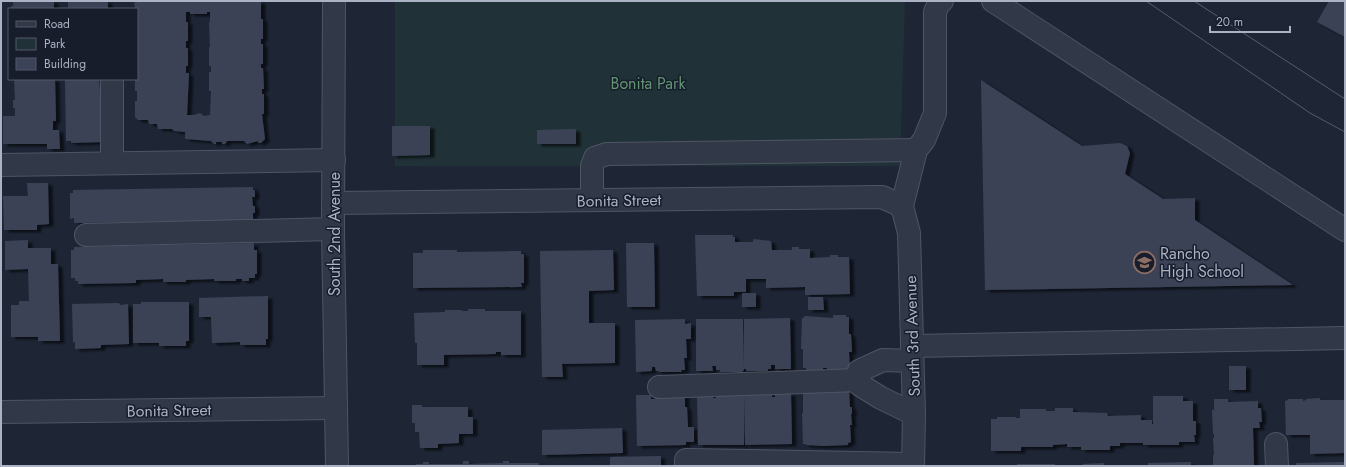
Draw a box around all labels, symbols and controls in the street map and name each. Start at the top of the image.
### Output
legend [8,8,138,80]
scale bar [1210,8,1290,34]
text: 20 m [1216,13,1243,31]
text: Road [44,15,70,33]
text: Park [44,35,66,53]
text: Building [44,55,86,73]
park label: Bonita Park [610,72,686,95]
street label: South 2nd Avenue [323,172,346,296]
street label: Bonita Street [576,188,662,213]
place label: Rancho High School [1160,242,1244,283]
school or university icon: Rancho High School [1132,249,1158,275]
street label: South 3rd Avenue [899,275,926,397]
street label: Bonita Street [126,398,212,423]

